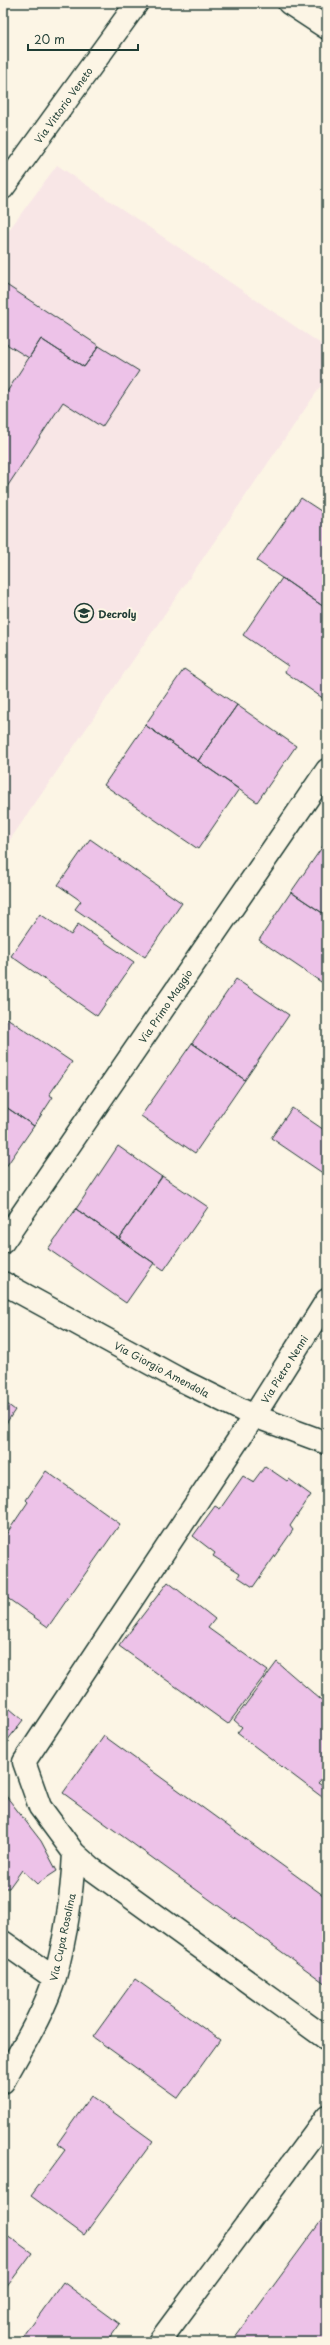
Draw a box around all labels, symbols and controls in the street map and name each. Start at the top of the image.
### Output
scale bar [28,26,138,52]
text: 20 m [34,30,65,48]
street label: Via Vittorio Veneto [30,63,96,146]
school or university icon: Decroly [73,602,95,624]
place label: Decroly [98,606,137,622]
street label: Via Primo Maggio [135,966,196,1046]
street label: Via Pietro Nenni [257,1332,311,1406]
street label: Via Giorgio Amendola [112,1337,213,1401]
street label: Via Cupa Rosolina [45,1891,79,1982]

